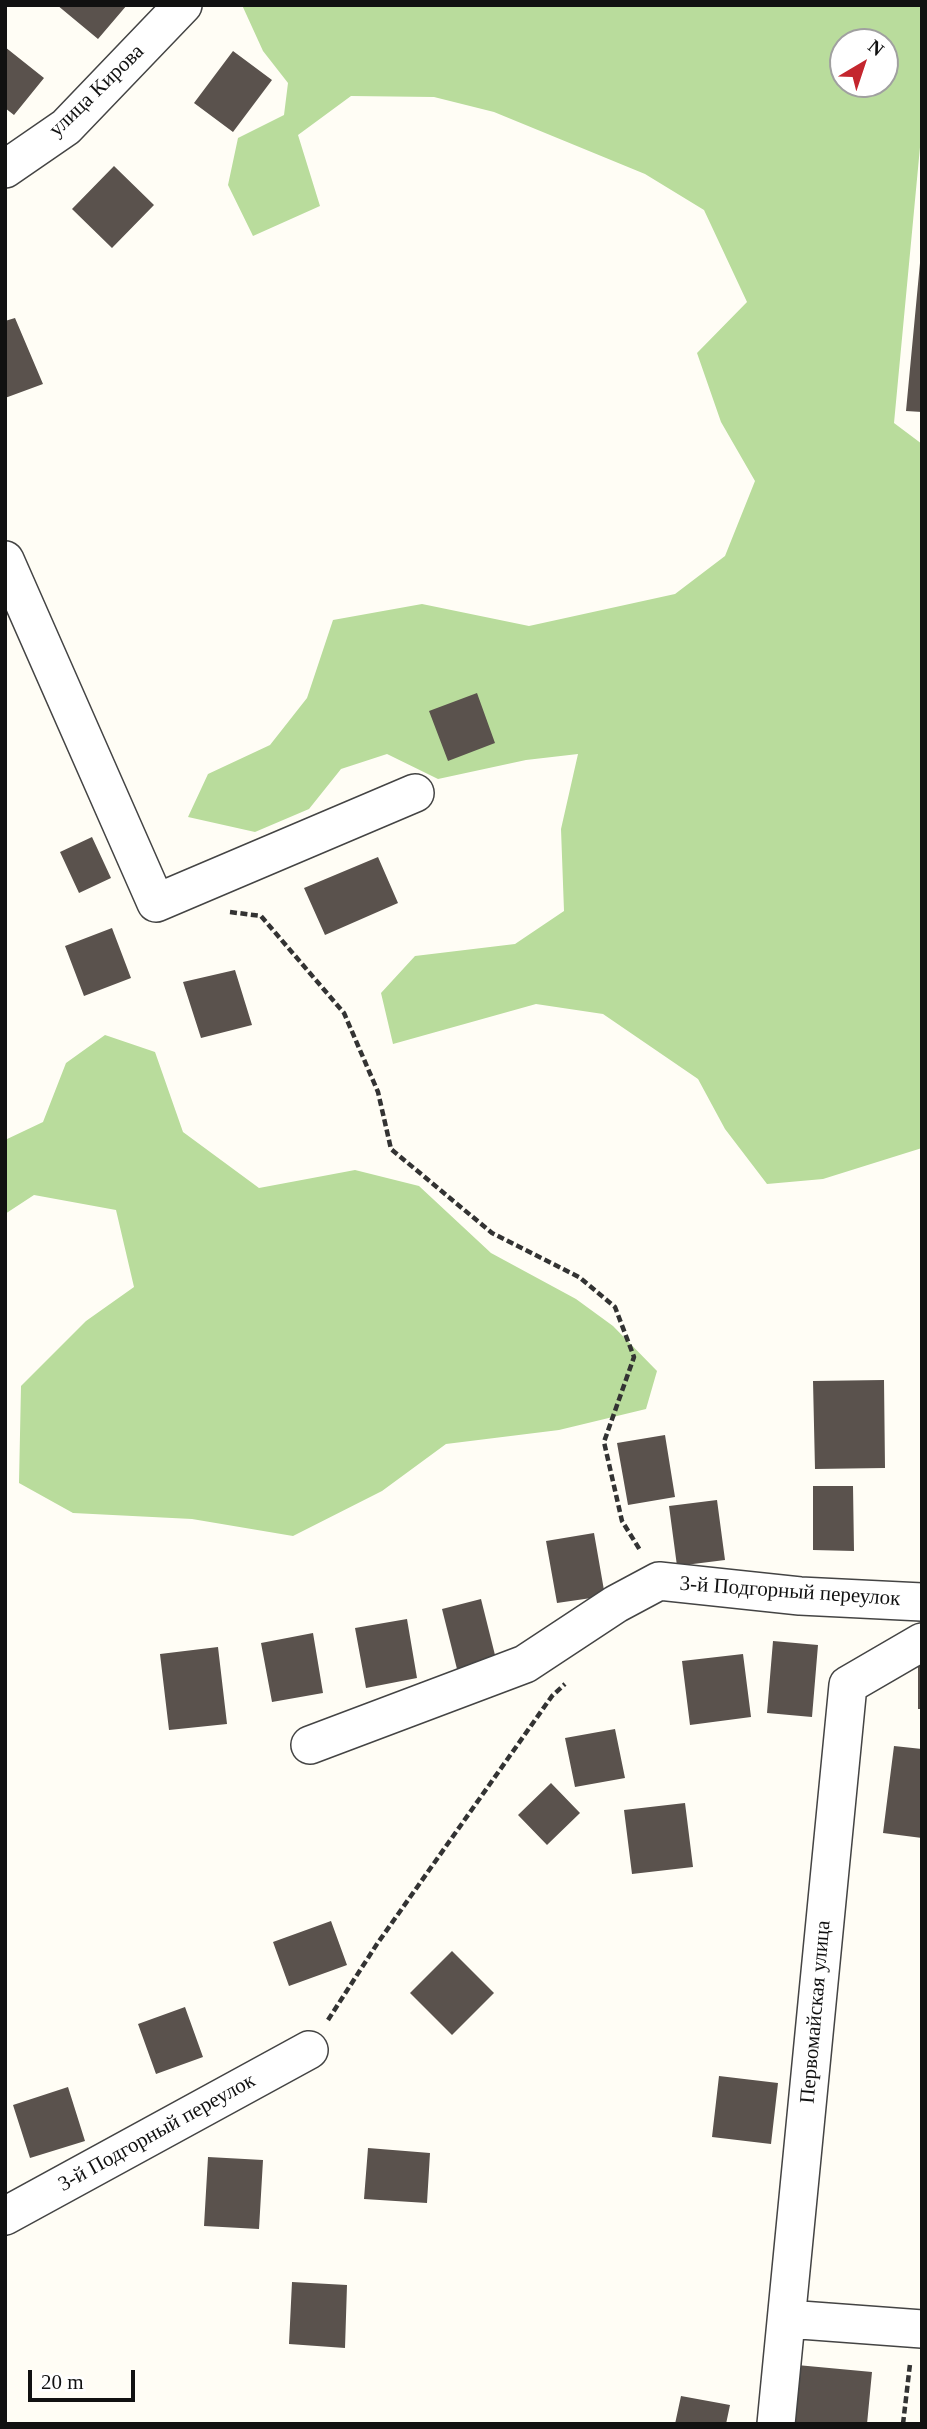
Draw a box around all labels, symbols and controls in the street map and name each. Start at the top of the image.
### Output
north arrow [829,28,899,98]
text: N [864,35,888,60]
street label: улица Кирова [44,39,150,143]
street label: 3-й Подгорный переулок [679,1572,901,1612]
street label: Первомайская улица [795,1919,837,2105]
street label: 3-й Подгорный переулок [54,2068,260,2198]
scale bar [32,2356,138,2400]
text: 20 m [41,2370,84,2394]

